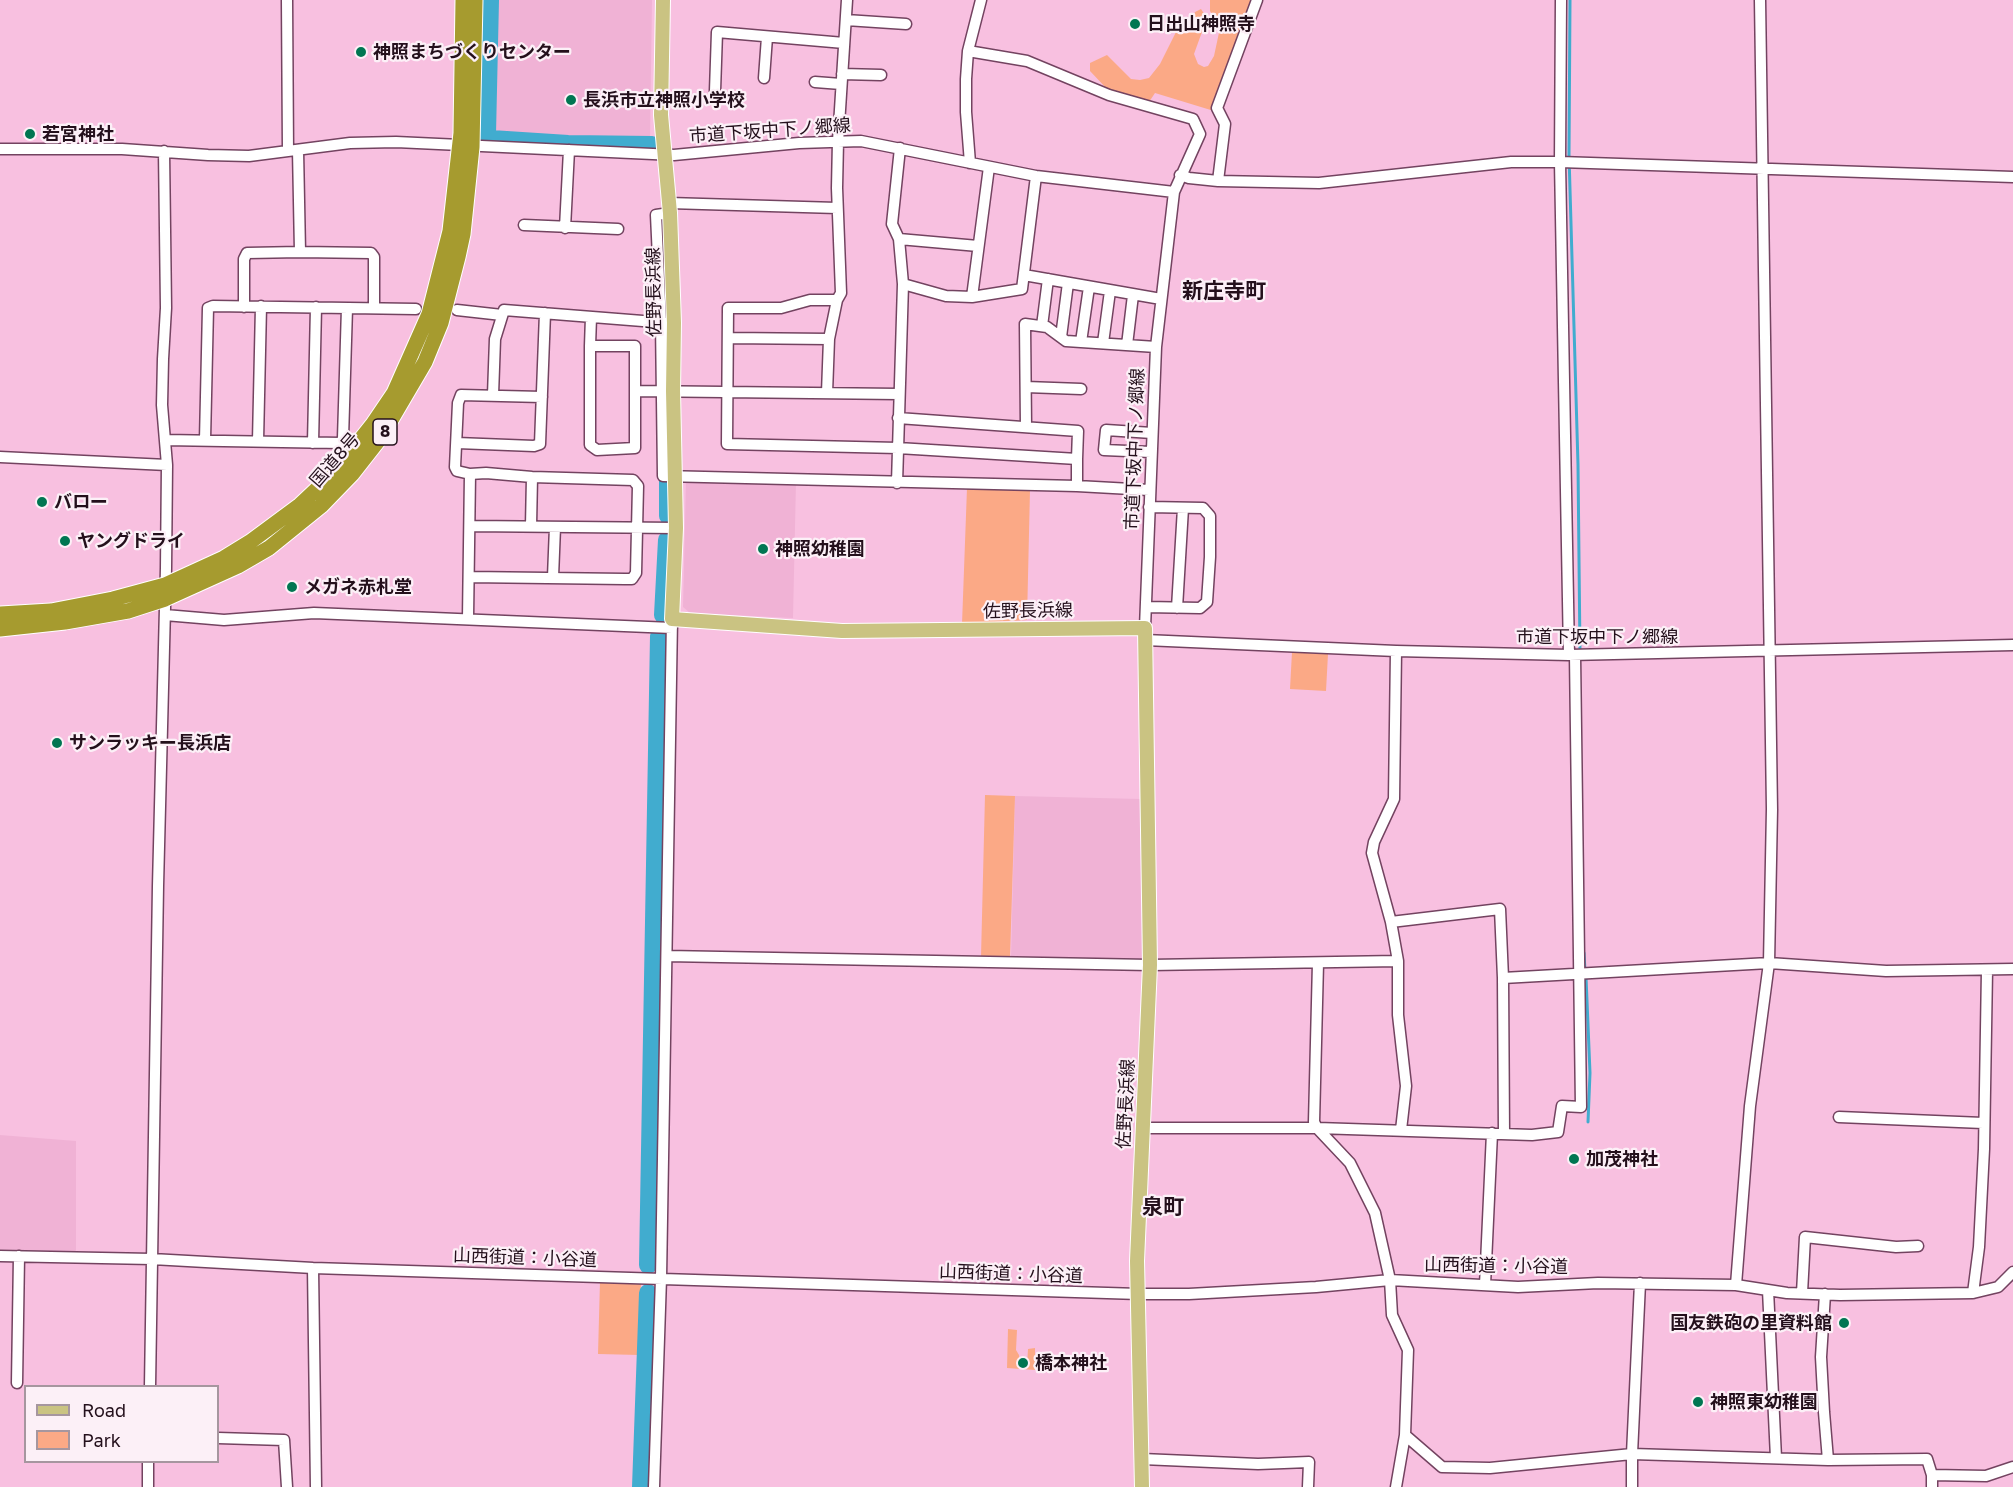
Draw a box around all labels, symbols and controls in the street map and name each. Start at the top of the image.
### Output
place label: 日出山神照寺 [1147,13,1255,35]
marker: 日出山神照寺 [1128,17,1142,31]
place label: 神照まちづくりセンター [373,41,571,63]
marker: 神照まちづくりセンター [354,45,368,59]
place label: 長浜市立神照小学校 [583,89,745,111]
marker: 長浜市立神照小学校 [564,93,578,107]
street label: 市道下坂中下ノ郷線 [688,115,852,147]
place label: 若宮神社 [42,123,114,145]
marker: 若宮神社 [23,127,37,141]
street label: 佐野長浜線 [642,247,666,337]
district label: 新庄寺町 [1182,278,1266,304]
street label: 市道下坂中下ノ郷線 [1121,368,1149,530]
road number: 8 [373,419,397,445]
street label: 国道8号 [306,428,364,492]
place label: バロー [54,491,108,513]
marker: バロー [35,495,49,509]
place label: ヤングドライ [77,530,185,552]
marker: ヤングドライ [58,534,72,548]
place label: 神照幼稚園 [775,538,865,560]
marker: 神照幼稚園 [756,542,770,556]
place label: メガネ赤札堂 [304,576,412,598]
marker: メガネ赤札堂 [285,580,299,594]
street label: 佐野長浜線 [983,599,1073,623]
street label: 市道下坂中下ノ郷線 [1516,626,1678,648]
place label: サンラッキー長浜店 [69,732,231,754]
marker: サンラッキー長浜店 [50,736,64,750]
street label: 佐野長浜線 [1113,1058,1139,1150]
place label: 加茂神社 [1586,1148,1658,1170]
marker: 加茂神社 [1567,1152,1581,1166]
district label: 泉町 [1142,1194,1184,1220]
street label: 山西街道：小谷道 [453,1245,597,1271]
street label: 山西街道：小谷道 [1424,1254,1568,1278]
street label: 山西街道：小谷道 [939,1261,1083,1287]
place label: 国友鉄砲の里資料館 [1670,1312,1832,1334]
marker: 国友鉄砲の里資料館 [1837,1316,1851,1330]
place label: 橋本神社 [1035,1352,1107,1374]
marker: 橋本神社 [1016,1356,1030,1370]
legend [24,1385,219,1463]
place label: 神照東幼稚園 [1710,1391,1818,1413]
marker: 神照東幼稚園 [1691,1395,1705,1409]
text: Road [82,1399,126,1421]
text: Park [82,1429,121,1451]

